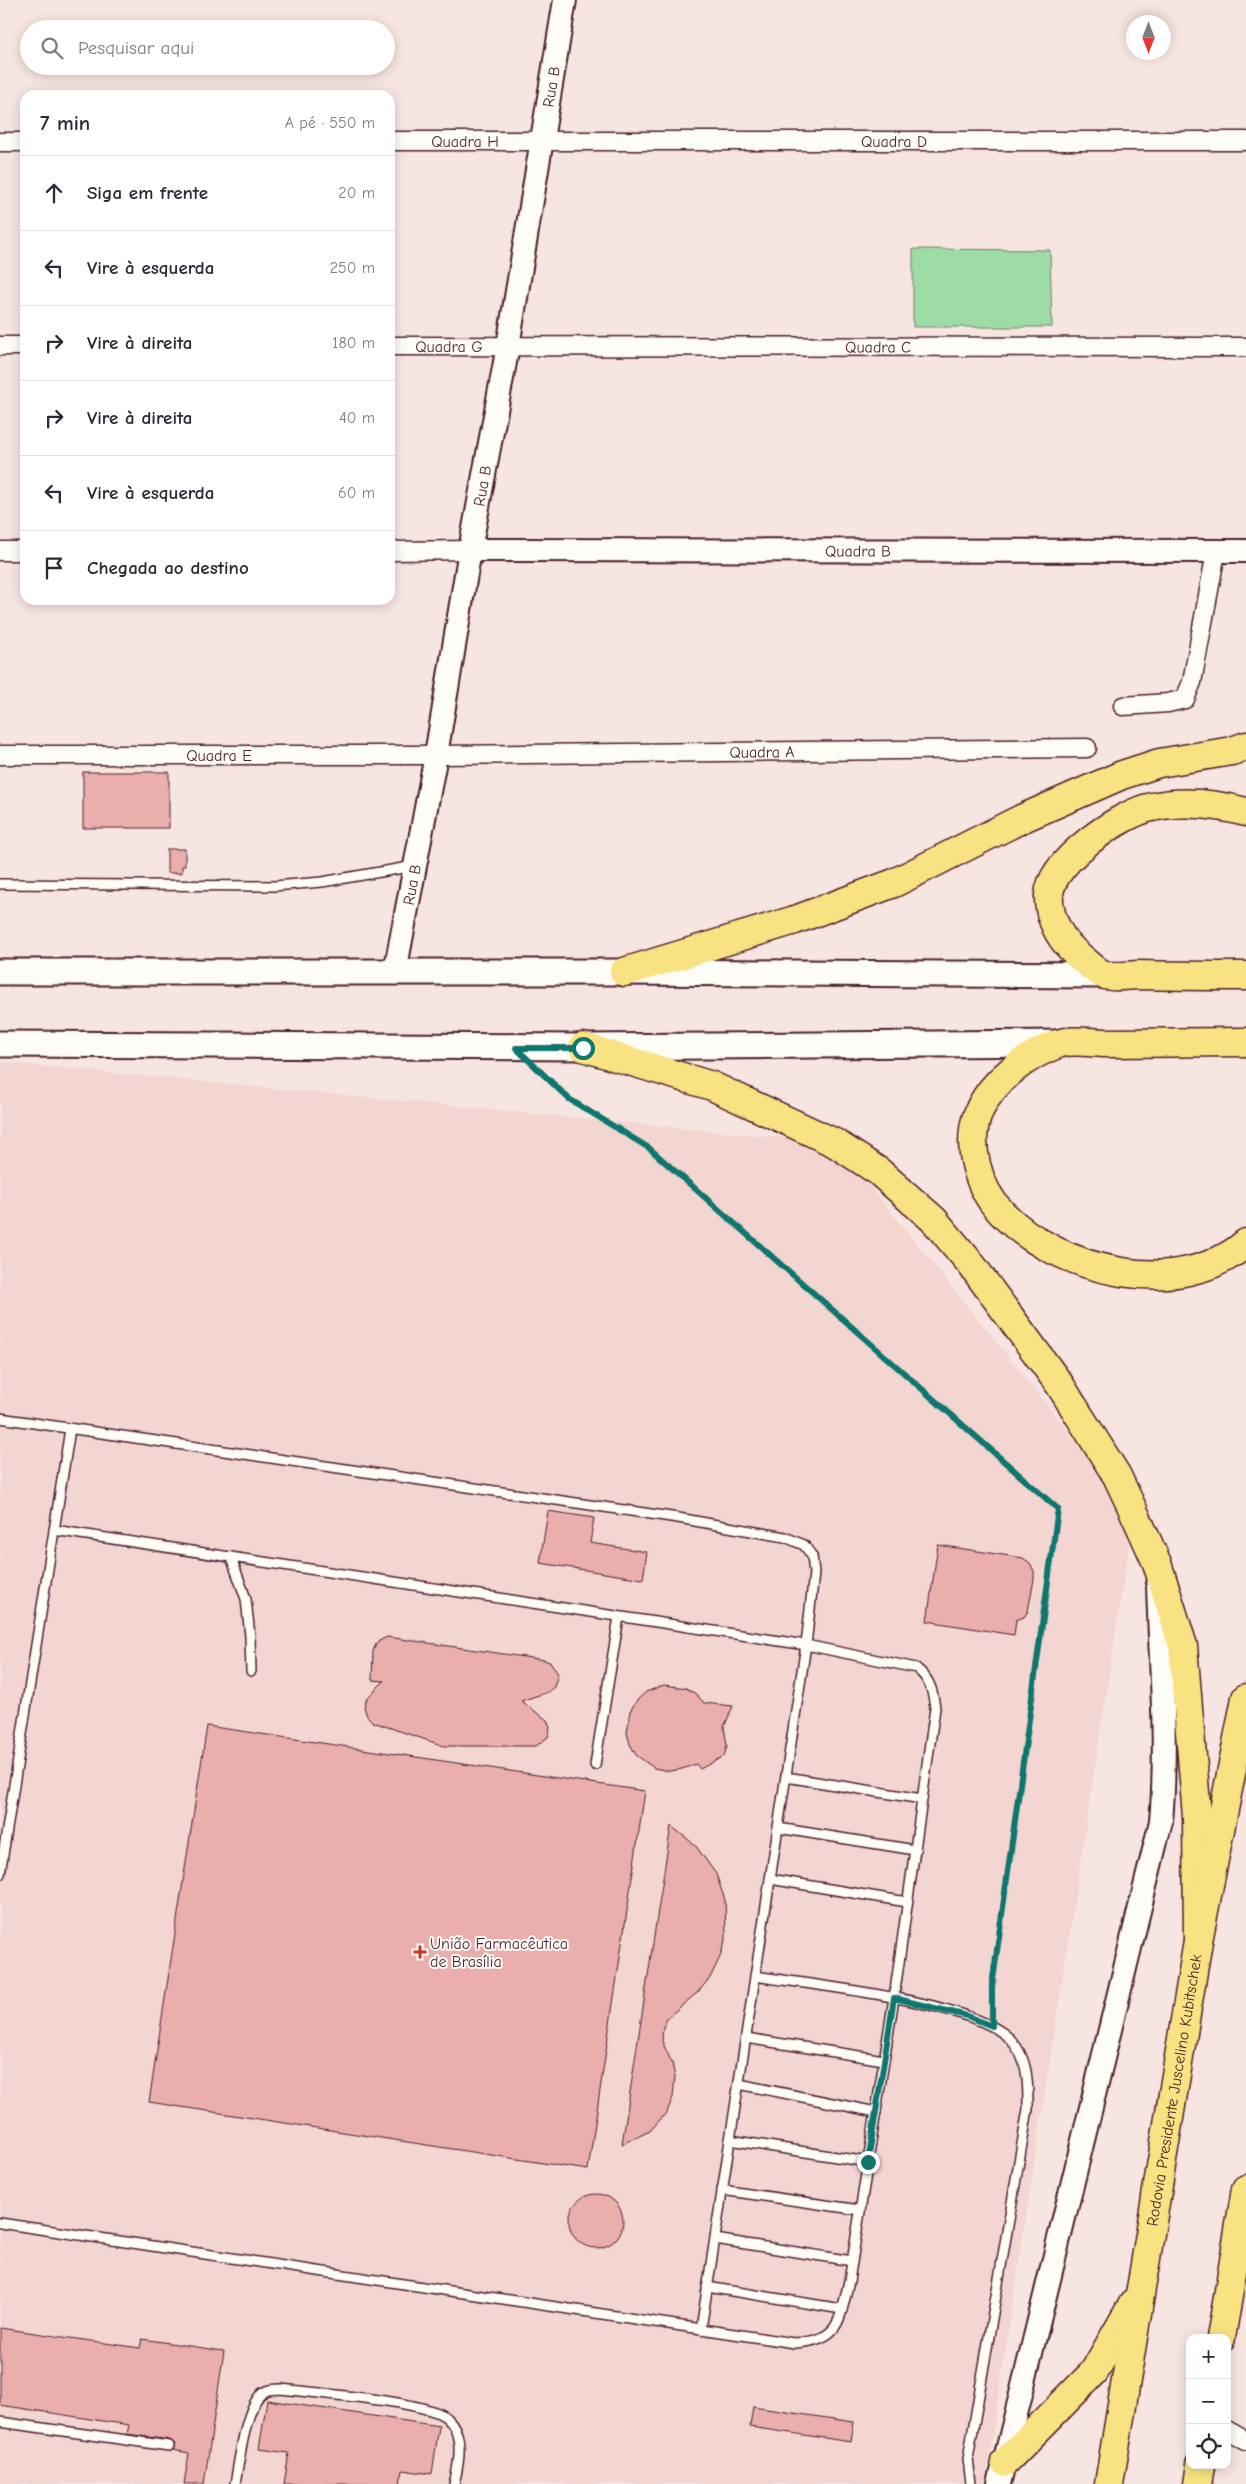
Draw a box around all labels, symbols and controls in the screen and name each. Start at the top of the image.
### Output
north arrow [1126,15,1171,60]
search box [20,20,395,75]
icon: search [38,34,66,62]
text: Pesquisar aqui [78,37,194,59]
street label: Rua B [539,65,564,109]
text: 7 min [40,111,90,135]
text: A pé · 550 m [285,114,375,132]
street label: Quadra H [431,133,499,151]
street label: Quadra D [861,133,927,151]
icon: ahead [40,179,68,207]
text: Siga em frente [87,182,208,204]
text: 20 m [338,184,375,202]
icon: left [40,254,68,282]
text: Vire à esquerda [87,257,214,279]
text: 250 m [330,259,375,277]
icon: right [40,329,68,357]
text: Vire à direita [87,332,192,354]
text: 180 m [332,334,375,352]
street label: Quadra G [415,338,483,356]
street label: Quadra C [845,339,911,357]
icon: right [40,404,68,432]
text: Vire à direita [87,407,192,429]
text: 40 m [339,409,375,427]
street label: Rua B [470,464,496,508]
icon: left [40,479,68,507]
text: Vire à esquerda [87,482,214,504]
text: 60 m [338,484,375,502]
street label: Quadra B [825,542,891,561]
icon: arrive [40,554,68,582]
text: Chegada ao destino [87,557,249,579]
street label: Quadra A [729,743,795,762]
street label: Quadra E [186,747,252,765]
street label: Rua B [400,863,425,907]
route start [572,1037,595,1060]
place label: União Farmacêutica de Brasília [430,1935,568,1971]
marker: União Farmacêutica de Brasília [414,1946,426,1958]
street label: Rodovia Presidente Juscelino Kubitschek [1143,1953,1206,2228]
route end [857,2151,880,2174]
map controls [1186,2334,1231,2469]
button: + [1186,2334,1231,2379]
button: − [1186,2379,1231,2424]
button: locate [1186,2424,1231,2469]

